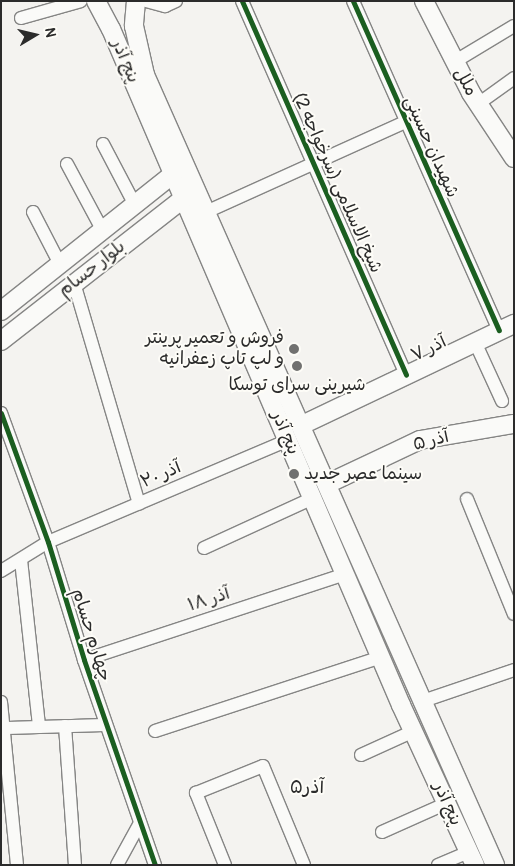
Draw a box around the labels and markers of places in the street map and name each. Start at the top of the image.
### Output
place label: فروش و تعمیر پرینتر و لپ تاپ زعفرانیه [145,328,284,370]
marker: فروش و تعمیر پرینتر و لپ تاپ زعفرانیه [288,343,300,355]
marker: شیرینی سرای توسکا [291,360,303,372]
place label: شیرینی سرای توسکا [228,374,366,396]
place label: سینما عصر جدید [304,463,422,485]
marker: سینما عصر جدید [288,468,300,480]

